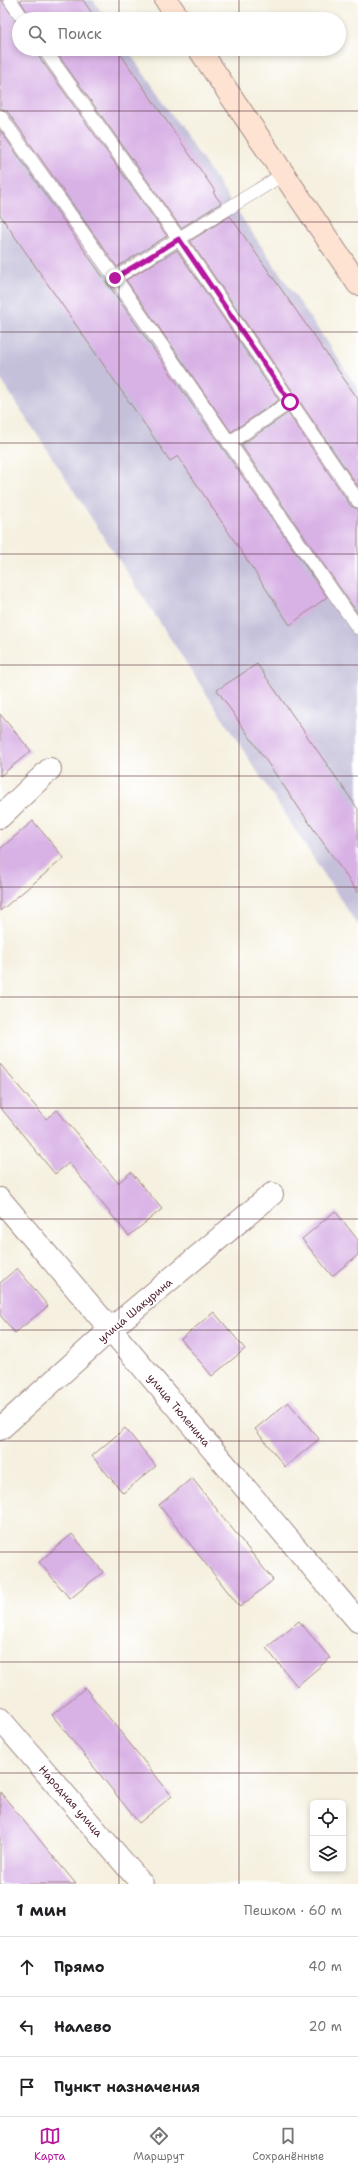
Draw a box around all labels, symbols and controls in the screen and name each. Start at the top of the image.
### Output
search box [12,12,346,56]
icon: search [26,23,48,45]
text: Поиск [58,24,102,44]
route end [106,269,124,287]
route start [281,393,299,411]
street label: улица Шакурина [95,1275,176,1346]
street label: улица Тюленина [144,1371,214,1450]
street label: Народная улица [35,1762,106,1840]
map controls [310,1800,346,1872]
button: locate [310,1800,346,1836]
button: layers [310,1836,346,1872]
text: 1 мин [16,1899,66,1921]
text: Пешком · 60 m [244,1902,342,1919]
icon: ahead [16,1956,38,1978]
text: Прямо [54,1957,104,1977]
text: 40 m [308,1958,342,1975]
icon: left [16,2016,38,2038]
text: Налево [54,2017,112,2037]
text: 20 m [309,2018,342,2035]
icon: arrive [16,2076,38,2098]
text: Пункт назначения [54,2077,200,2097]
tab: Карта [34,2125,65,2164]
tab: Маршрут [133,2125,184,2164]
tab: Сохранённые [252,2125,324,2164]

